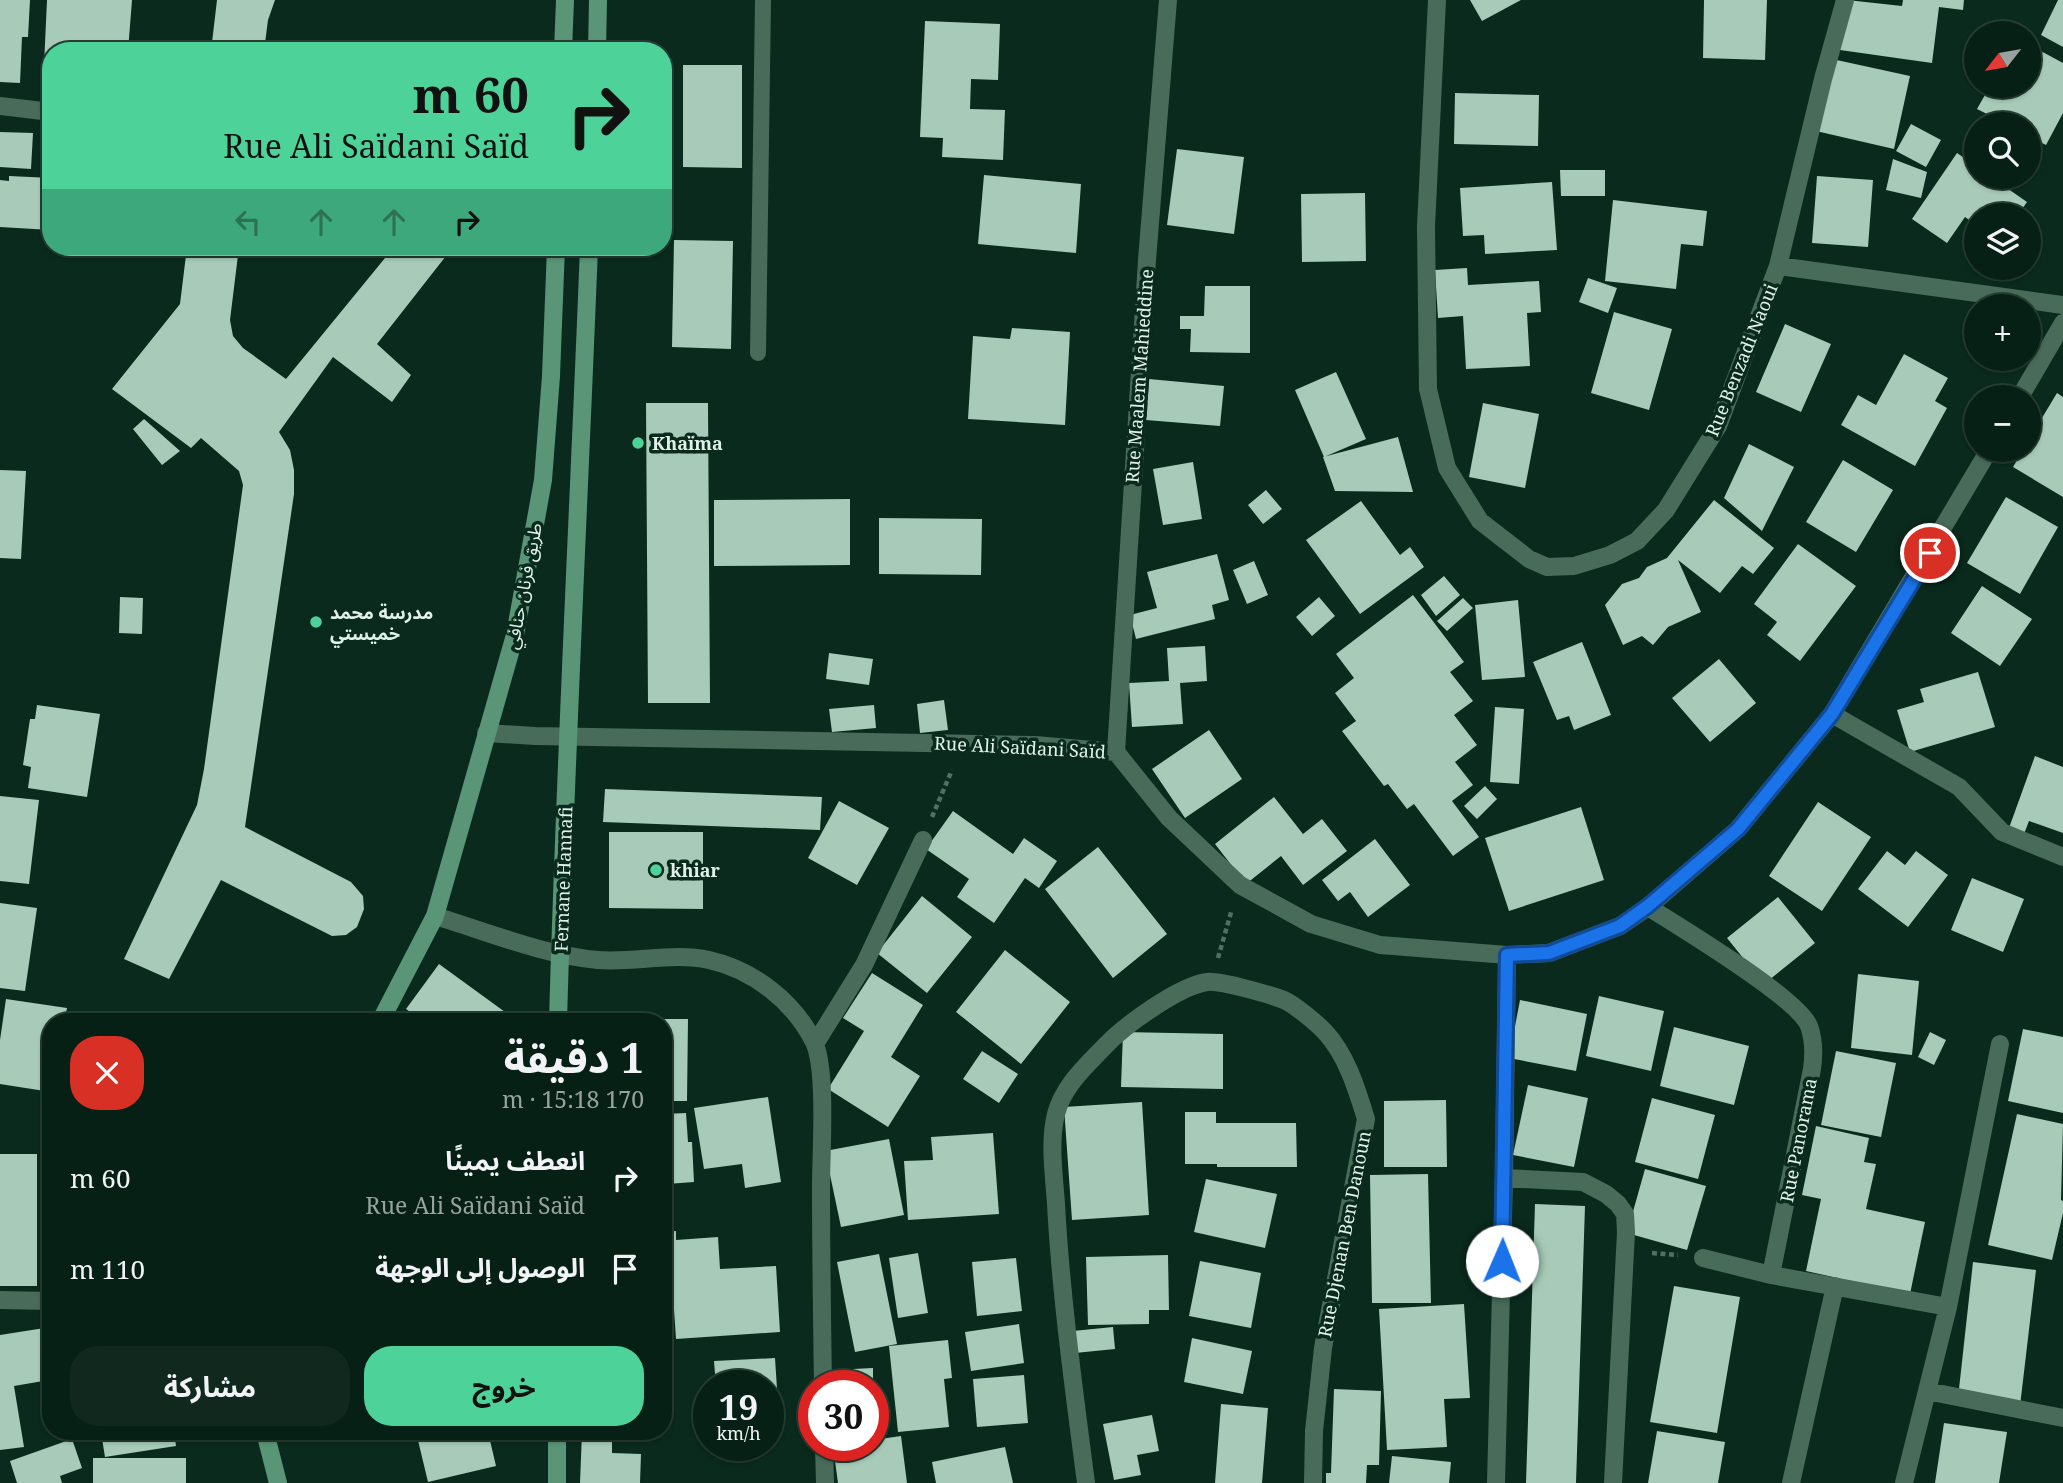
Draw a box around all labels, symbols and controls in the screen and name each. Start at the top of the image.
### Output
north arrow [1964,21,2040,98]
map controls [1964,21,2041,462]
text: 60 m [413,61,529,127]
icon: right [553,70,644,161]
button: search [1964,112,2041,189]
text: Rue Ali Saïdani Saïd [223,124,529,167]
icon: left [229,203,267,241]
icon: ahead [302,203,340,241]
icon: ahead [375,203,413,241]
icon: right [448,203,486,241]
button: layers [1964,203,2041,280]
street label: Rue Maalem Mahieddine [1120,268,1158,484]
street label: Rue Benzadi Naoui [1699,280,1783,440]
button: + [1964,294,2041,371]
button: − [1964,385,2041,462]
place label: Khaïma [652,431,723,455]
marker: Khaïma [630,435,646,451]
street label: طريق فرنان حنافي [499,521,549,652]
pin [1900,523,1960,583]
icon: arrive [1911,534,1949,572]
place label: مدرسة محمد خميستي [330,600,433,648]
marker: مدرسة محمد خميستي [308,614,324,630]
street label: Rue Ali Saïdani Saïd [934,731,1106,763]
street label: Fernane Hannafi [548,806,578,952]
place label: khiar [670,858,721,882]
marker: khiar [648,862,664,878]
text: 1 دقيقة [504,1028,644,1085]
button: close [70,1036,144,1110]
street label: Rue Panorama [1774,1076,1822,1204]
text: 170 m · 15:18 [502,1083,644,1115]
street label: Rue Djenan Ben Danoun [1312,1128,1376,1339]
text: انعطف يمينًا [445,1142,585,1178]
icon: right [606,1159,644,1197]
text: 60 m [70,1160,130,1196]
text: Rue Ali Saïdani Saïd [365,1189,585,1221]
position arrow [1465,1224,1539,1298]
text: الوصول إلى الوجهة [375,1249,585,1285]
icon: arrive [606,1250,644,1288]
text: 110 m [70,1251,145,1287]
button: مشاركة [70,1346,350,1426]
button: خروج [364,1346,644,1426]
speed limit sign: 30 [798,1370,889,1461]
text: 19 [719,1383,758,1430]
text: km/h [716,1421,761,1445]

